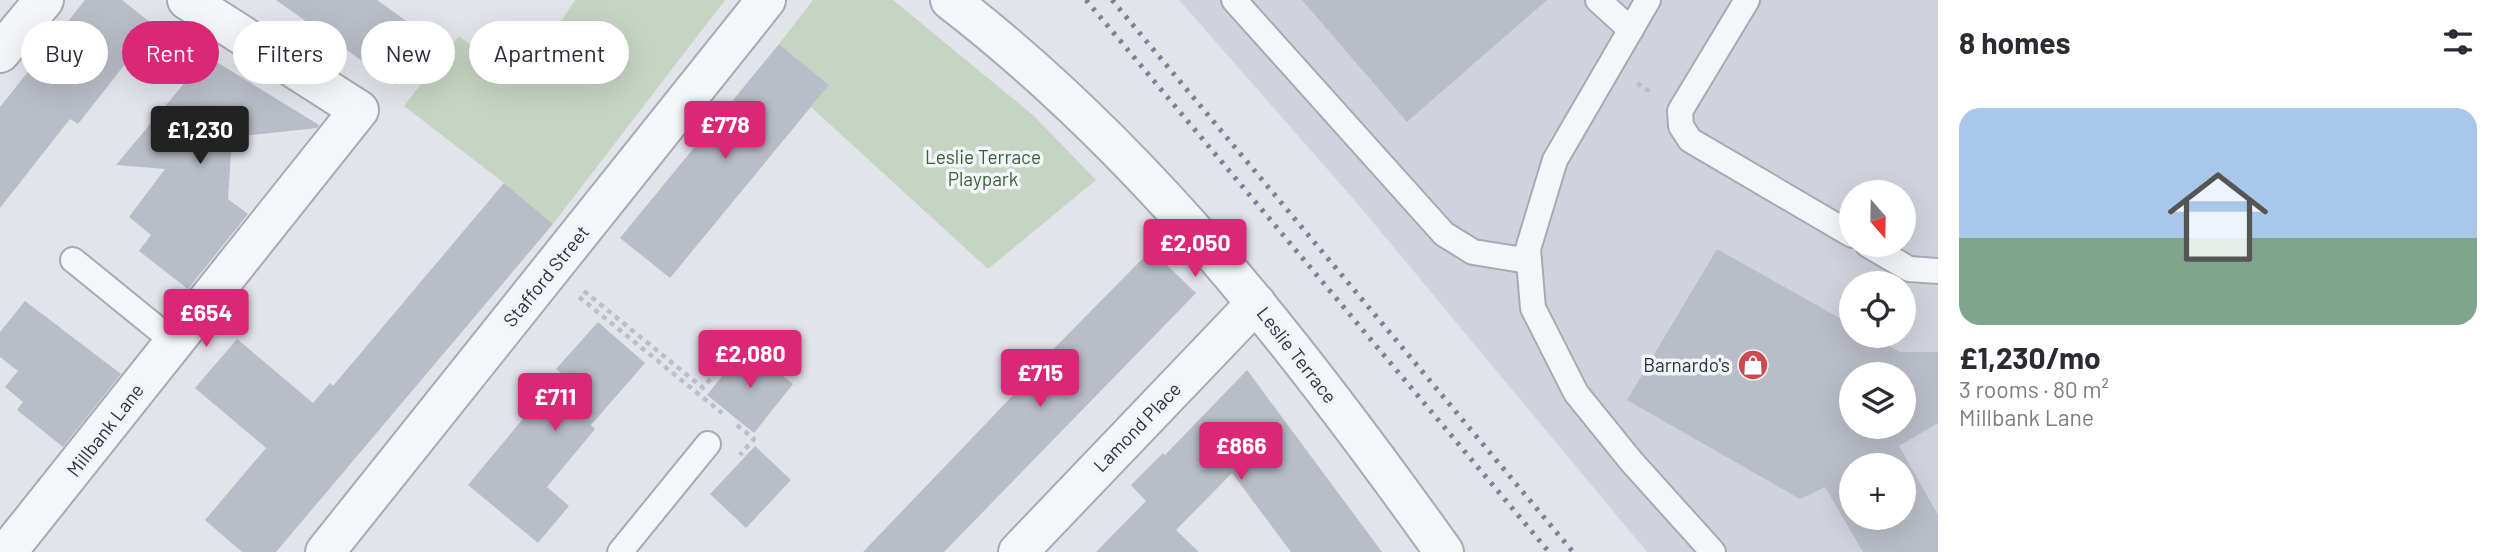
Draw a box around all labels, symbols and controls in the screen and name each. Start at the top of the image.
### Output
chip: Buy [21,21,108,84]
chip: Rent [122,21,219,84]
chip: Filters [233,21,347,84]
chip: New [361,21,455,84]
chip: Apartment [469,21,629,84]
icon: filters [2439,23,2477,61]
text: 8 homes [1959,24,2070,60]
pin: £778 [684,102,766,161]
pin: £1,230 [143,106,257,166]
text: £778 [700,110,750,138]
text: £1,230 [167,115,233,143]
park label: Leslie Terrace Playpark [925,145,1041,190]
icon: home [2155,154,2281,280]
north arrow [1839,180,1916,257]
map controls [1839,180,1916,530]
pin: £2,050 [1138,219,1252,279]
street label: Stafford Street [498,220,593,331]
text: £2,050 [1159,228,1231,256]
button: locate [1839,271,1916,348]
pin: £654 [165,290,247,349]
text: £654 [180,298,232,326]
street label: Leslie Terrace [1253,302,1342,408]
pin: £2,080 [693,330,807,390]
text: £2,080 [714,339,786,367]
text: £1,230/mo [1959,339,2101,375]
shop icon: Barnardo's [1736,348,1770,382]
pin: £715 [999,350,1081,409]
place label: Barnardo's [1643,353,1730,376]
text: £715 [1017,358,1063,386]
button: layers [1839,362,1916,439]
pin: £711 [514,374,596,433]
text: 3 rooms · 80 m² [1959,375,2109,403]
street label: Lamond Place [1088,377,1185,476]
street label: Millbank Lane [61,379,148,481]
text: £711 [534,382,576,410]
text: Millbank Lane [1959,403,2094,431]
pin: £866 [1200,422,1282,482]
text: £866 [1215,431,1267,459]
button: + [1839,453,1916,530]

